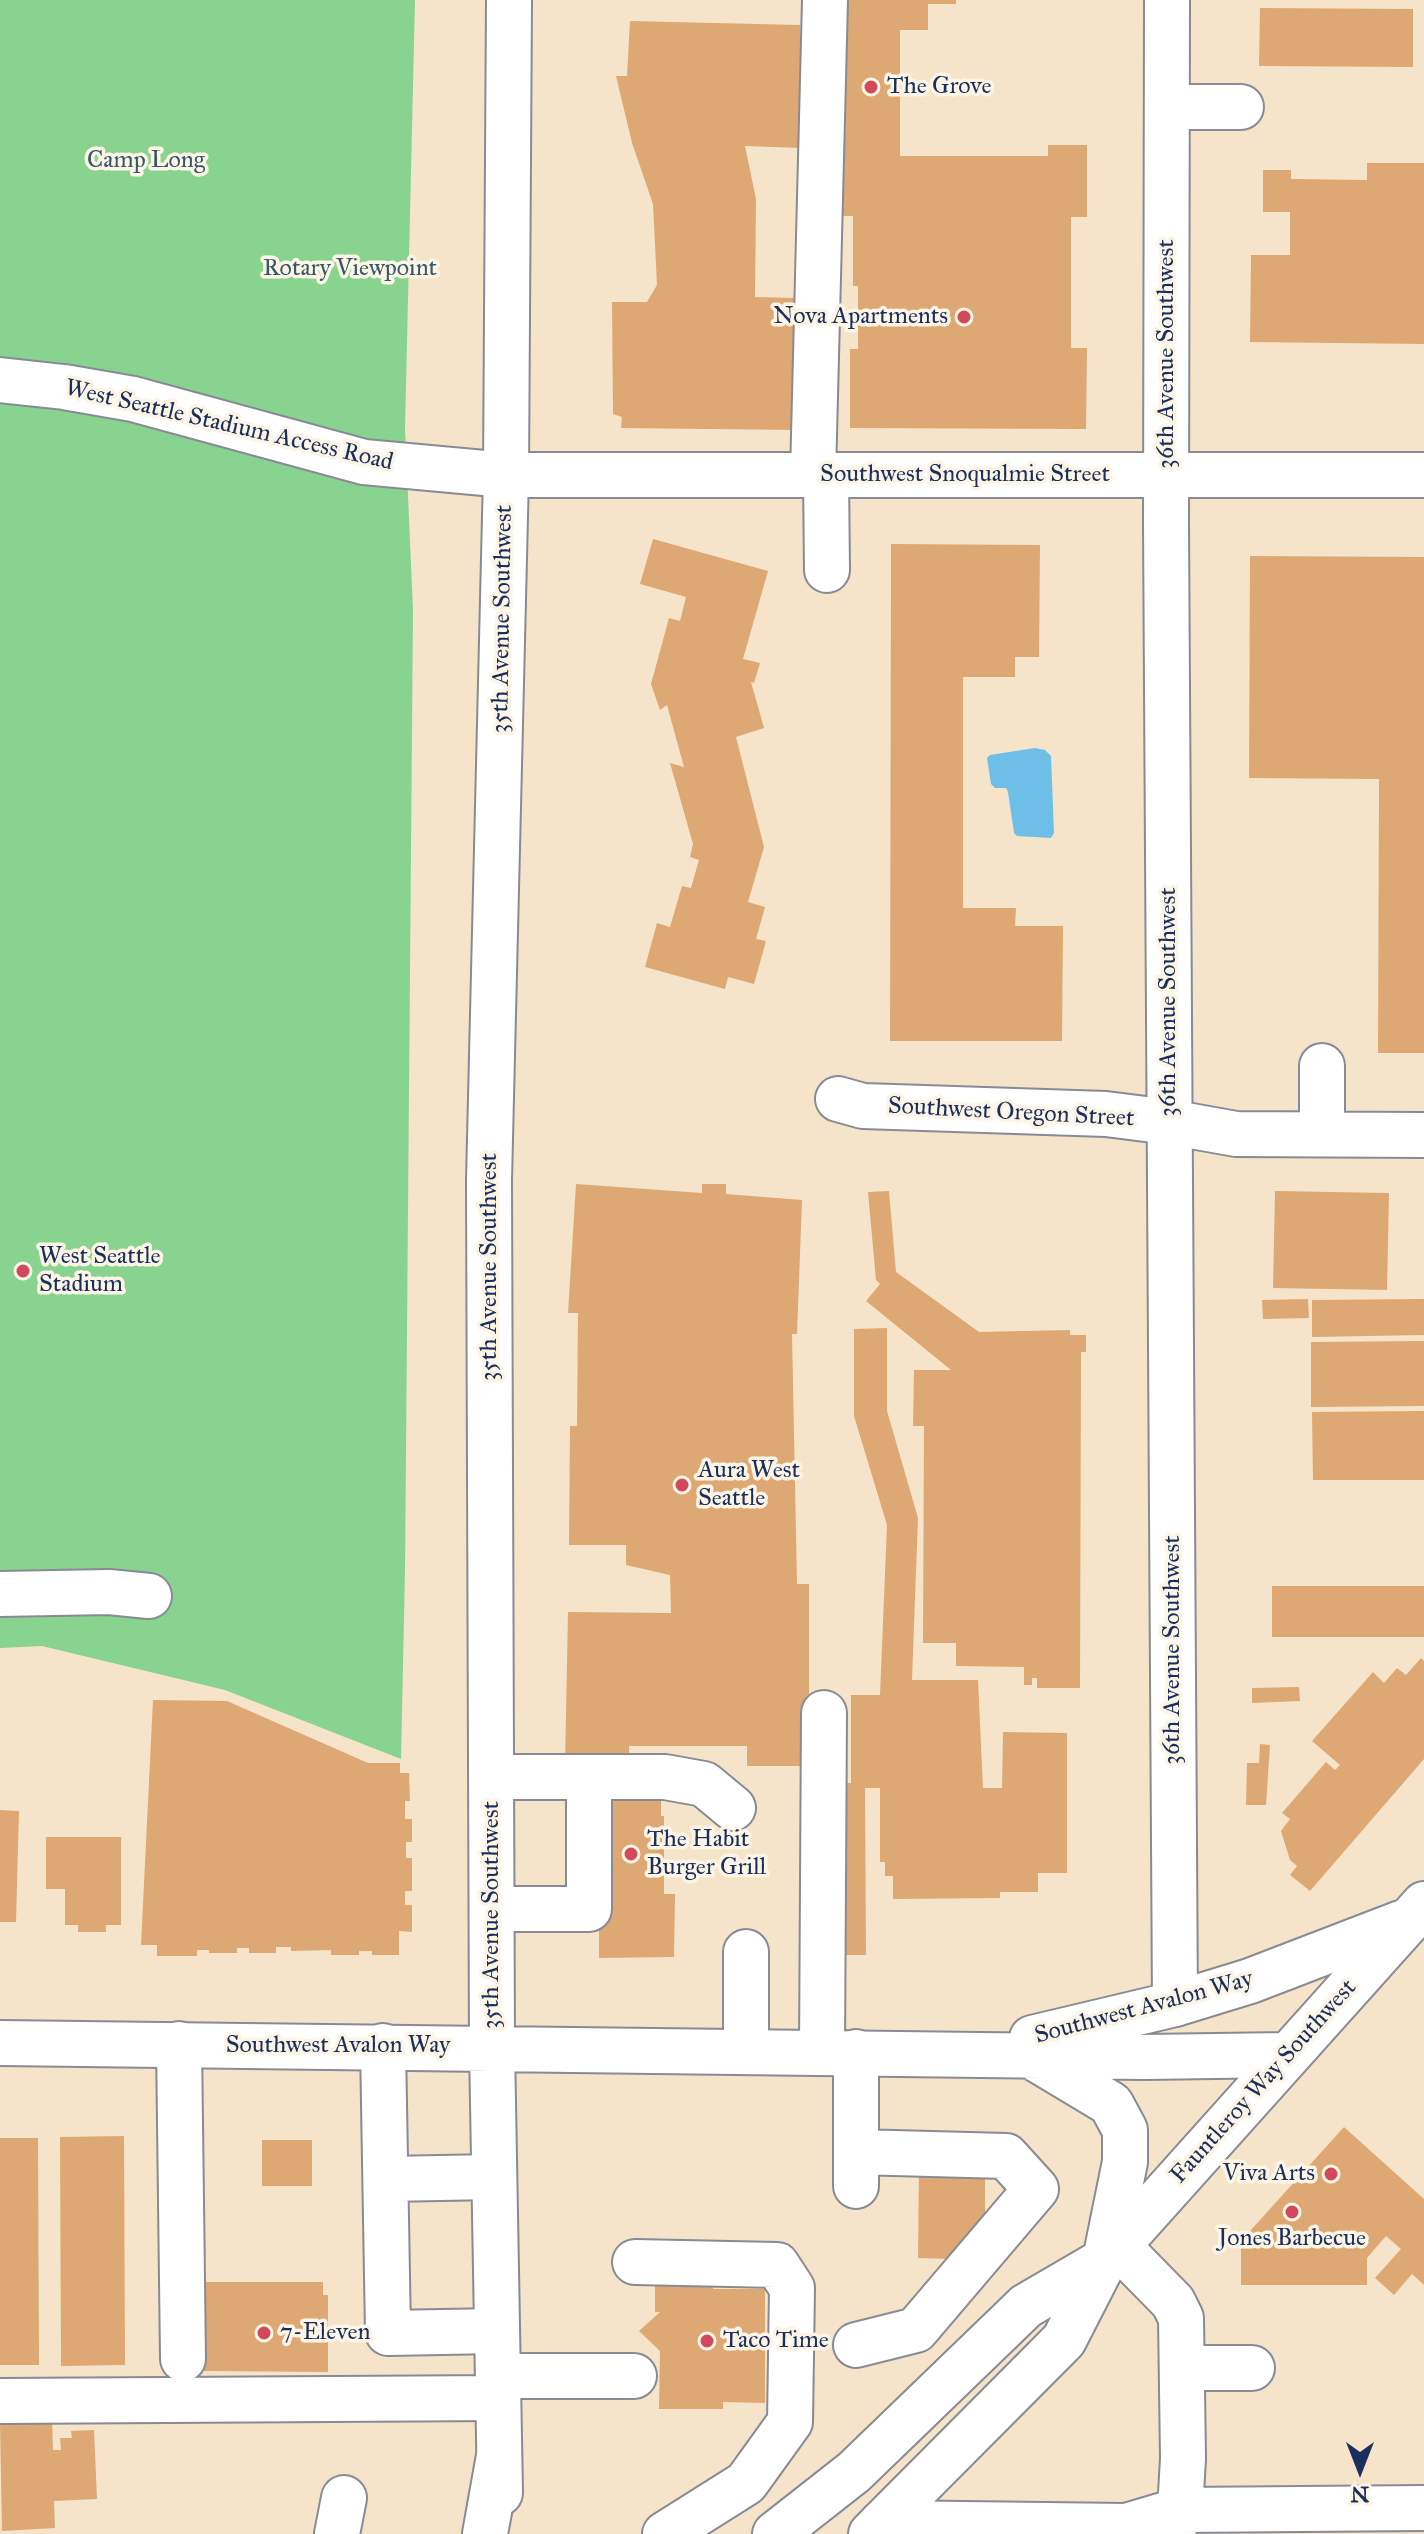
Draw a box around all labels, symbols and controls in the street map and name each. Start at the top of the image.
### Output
place label: The Grove [887,73,992,101]
marker: The Grove [862,78,880,96]
park label: Camp Long [87,147,205,175]
street label: 36th Avenue Southwest [1153,239,1181,469]
park label: Rotary Viewpoint [263,255,437,283]
place label: Nova Apartments [773,303,948,331]
marker: Nova Apartments [955,308,973,326]
street label: West Seattle Stadium Access Road [62,374,396,478]
street label: Southwest Snoqualmie Street [820,461,1110,489]
street label: 35th Avenue Southwest [487,505,519,733]
street label: 36th Avenue Southwest [1155,887,1183,1117]
street label: Southwest Oregon Street [887,1092,1135,1134]
street label: 35th Avenue Southwest [476,1153,504,1381]
place label: West Seattle Stadium [39,1243,161,1299]
marker: West Seattle Stadium [14,1262,32,1280]
place label: Aura West Seattle [698,1457,800,1513]
marker: Aura West Seattle [673,1476,691,1494]
street label: 36th Avenue Southwest [1159,1535,1187,1765]
street label: 35th Avenue Southwest [478,1801,506,2029]
place label: The Habit Burger Grill [647,1826,766,1882]
marker: The Habit Burger Grill [622,1845,640,1863]
street label: Southwest Avalon Way [1032,1965,1256,2051]
street label: Fauntleroy Way Southwest [1165,1974,1363,2190]
street label: Southwest Avalon Way [226,2032,450,2060]
place label: Viva Arts [1223,2160,1315,2188]
marker: Viva Arts [1322,2165,1340,2183]
marker: Jones Barbecue [1283,2203,1301,2221]
place label: Jones Barbecue [1218,2225,1366,2253]
place label: 7-Eleven [280,2319,370,2347]
marker: 7-Eleven [255,2324,273,2342]
place label: Taco Time [723,2327,829,2355]
marker: Taco Time [698,2332,716,2350]
north arrow [1320,2430,1400,2510]
text: N [1351,2481,1369,2508]

